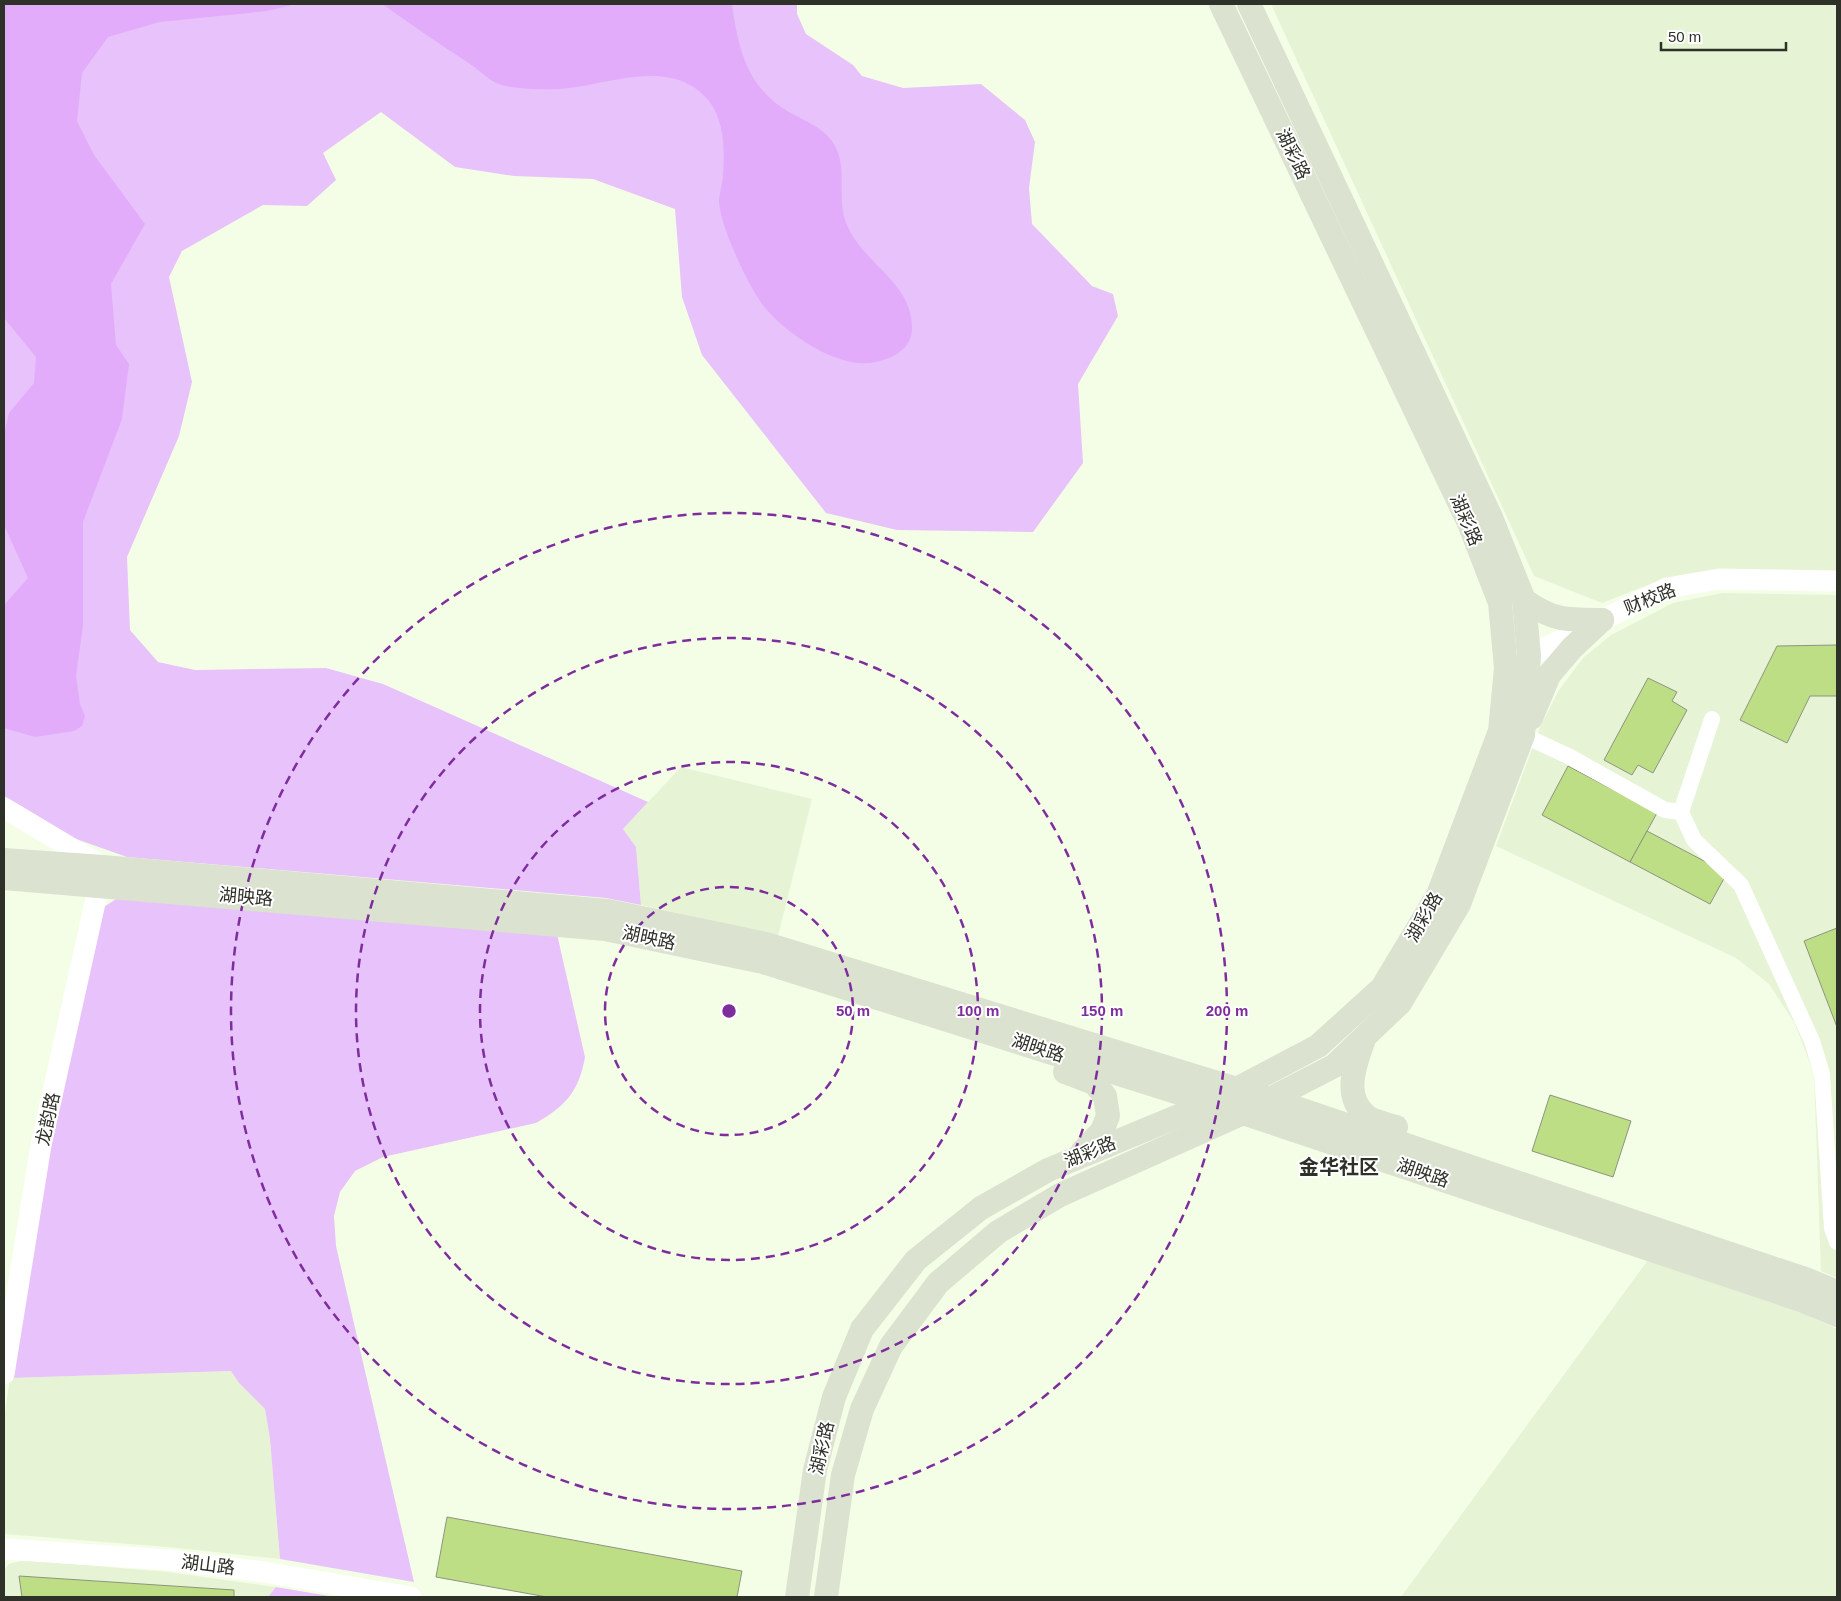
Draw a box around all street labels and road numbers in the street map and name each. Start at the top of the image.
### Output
street label: 湖彩路 [1272,125,1314,183]
street label: 湖彩路 [1446,491,1486,549]
street label: 财校路 [1621,580,1679,618]
street label: 湖映路 [218,885,274,909]
street label: 湖彩路 [1402,889,1446,945]
street label: 湖映路 [621,923,677,953]
street label: 湖映路 [1009,1030,1067,1066]
street label: 龙韵路 [33,1091,63,1147]
street label: 湖彩路 [1061,1133,1119,1171]
street label: 湖映路 [1394,1155,1452,1191]
street label: 湖彩路 [806,1419,838,1477]
street label: 湖山路 [180,1552,236,1578]

